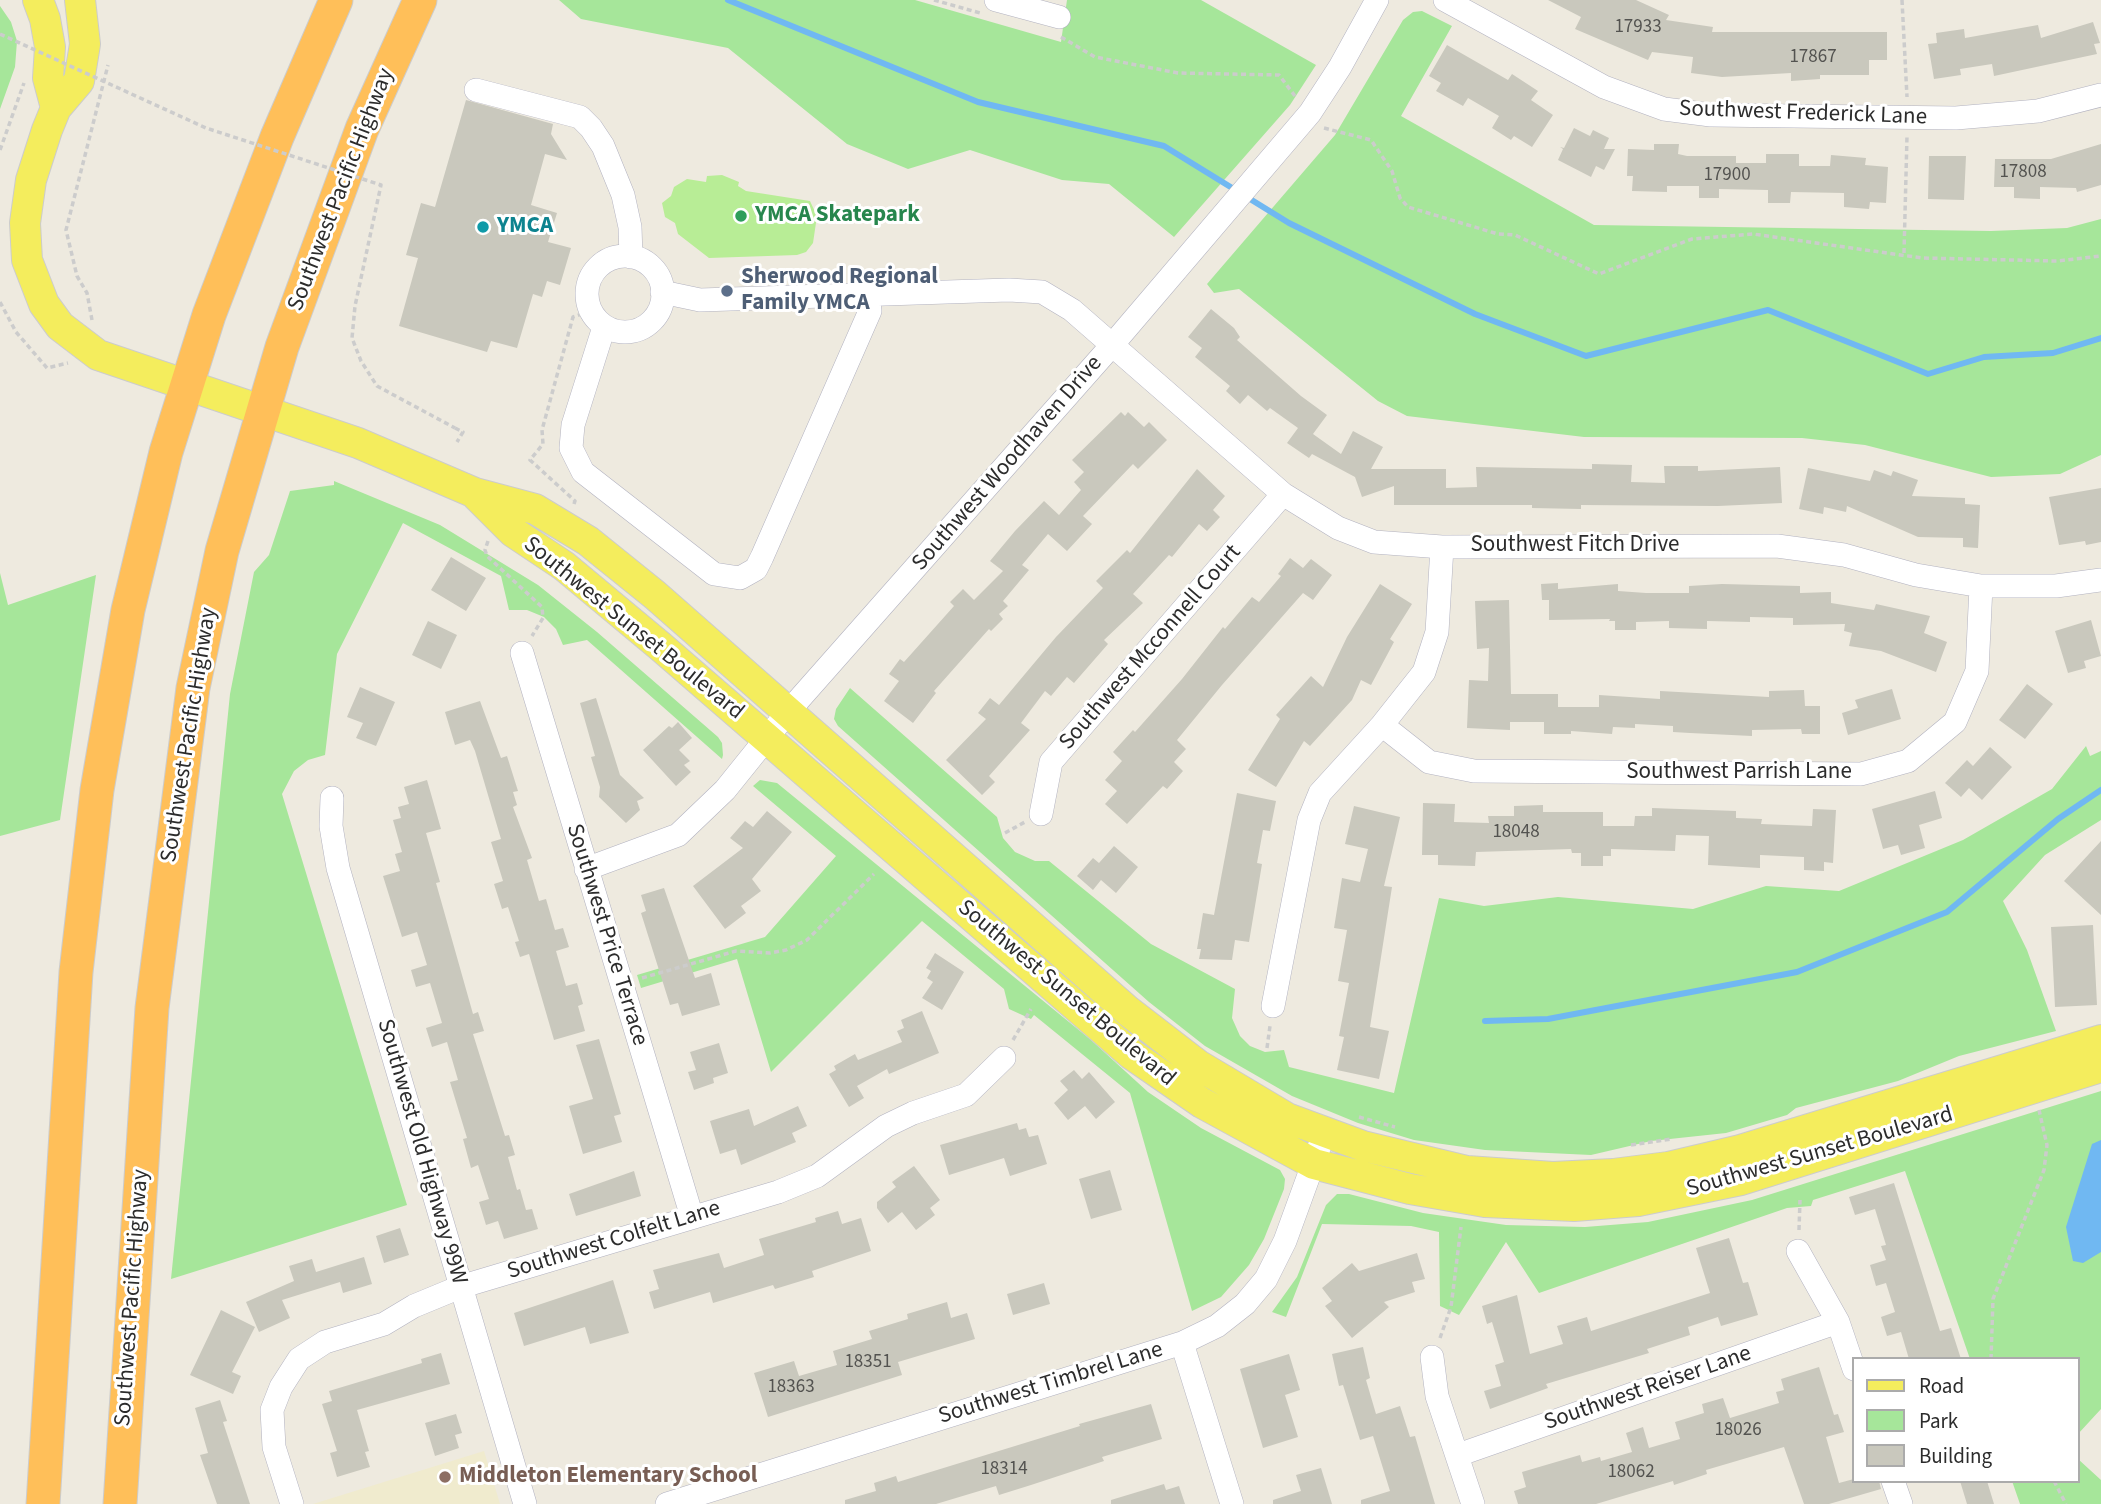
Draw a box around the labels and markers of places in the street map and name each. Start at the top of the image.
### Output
place label: YMCA Skatepark [755,202,920,230]
marker: YMCA Skatepark [733,208,749,224]
place label: YMCA [497,213,553,241]
marker: YMCA [475,219,491,235]
place label: Sherwood Regional Family YMCA [741,264,938,318]
marker: Sherwood Regional Family YMCA [719,283,735,299]
place label: Middleton Elementary School [459,1463,757,1491]
marker: Middleton Elementary School [437,1469,453,1485]

